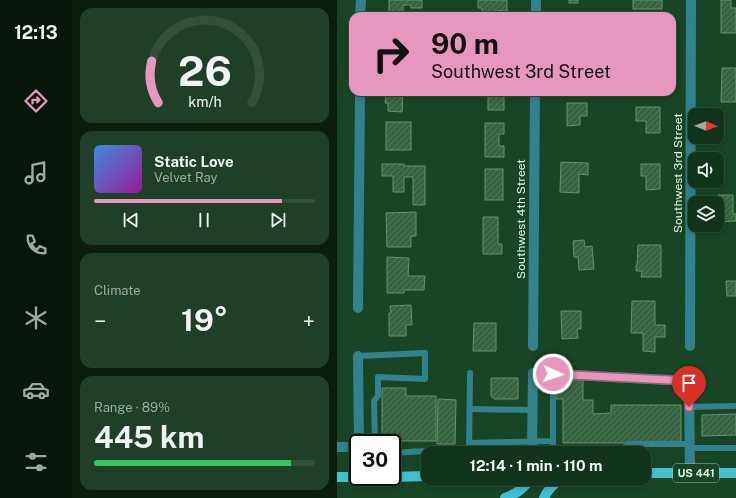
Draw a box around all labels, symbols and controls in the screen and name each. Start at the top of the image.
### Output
text: 12:13 [14,22,58,43]
text: 90 m [431,27,499,60]
icon: right [365,28,417,80]
text: 26 [178,46,231,95]
text: Southwest 3rd Street [431,61,611,82]
icon: directions [22,87,50,115]
text: km/h [188,93,221,110]
north arrow [688,108,724,144]
map controls [688,108,724,232]
street label: Southwest 3rd Street [671,113,685,233]
button: sound [688,152,724,188]
text: Static Love [154,153,234,170]
icon: music [22,159,50,187]
street label: Southwest 4th Street [514,159,528,279]
text: Velvet Ray [154,170,218,185]
button: layers [688,196,724,232]
icon: previous [120,209,142,231]
icon: pause [193,209,215,231]
icon: next [267,209,289,231]
icon: phone [22,231,50,259]
text: Climate [94,283,141,298]
text: 19° [181,302,228,338]
icon: climate [22,304,50,332]
text: − [94,308,106,334]
text: + [303,308,315,334]
position arrow [532,353,574,395]
pin [672,366,706,407]
icon: arrive [678,372,700,394]
icon: car [22,376,50,404]
text: Range · 89% [94,400,170,415]
text: 445 km [94,419,204,455]
speed limit sign: 30 [349,434,401,486]
icon: filters [22,448,50,476]
text: 12:14 · 1 min · 110 m [470,457,602,474]
road number: US 441 [673,464,719,482]

